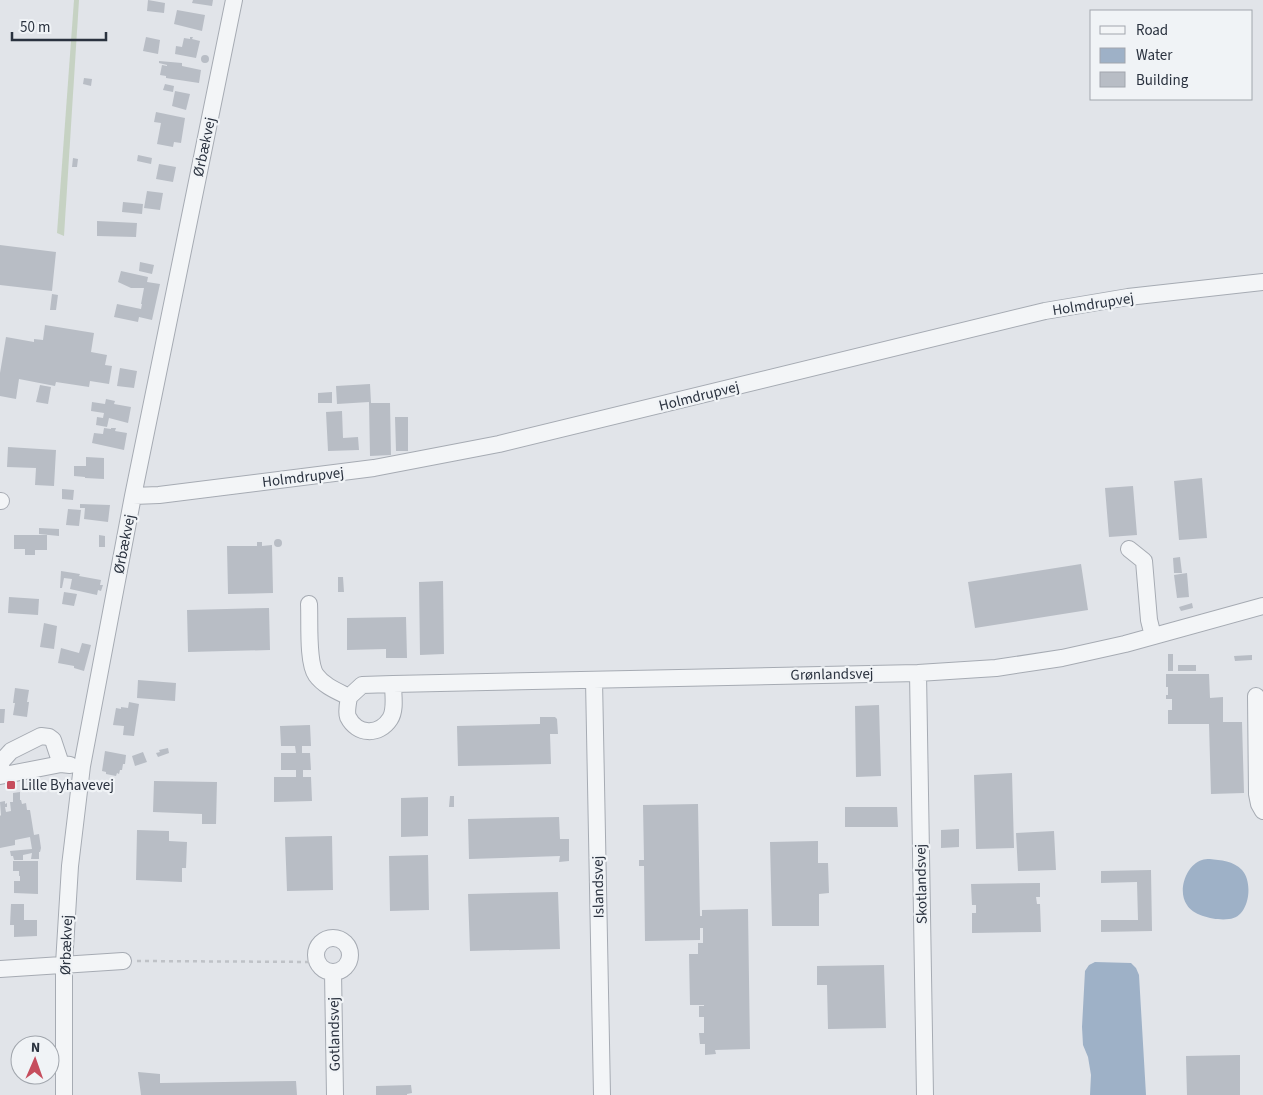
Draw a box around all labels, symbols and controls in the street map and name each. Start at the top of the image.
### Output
scale bar [12,10,106,42]
legend [1090,10,1253,100]
text: 50 m [20,17,50,38]
text: Road [1136,20,1168,41]
text: Water [1136,45,1173,66]
text: Building [1136,70,1189,91]
street label: Ørbækvej [188,115,221,179]
street label: Holmdrupvej [1051,288,1135,321]
street label: Holmdrupvej [657,376,742,417]
street label: Holmdrupvej [261,462,345,493]
street label: Ørbækvej [108,512,141,576]
street label: Grønlandsvej [790,663,874,686]
place label: Lille Byhavevej [21,775,114,796]
marker: Lille Byhavevej [5,779,17,791]
street label: Skotlandsvej [910,844,933,924]
street label: Islandsvej [587,856,610,918]
street label: Ørbækvej [55,914,78,976]
street label: Gotlandsvej [323,997,346,1071]
north arrow [10,1035,60,1085]
text: N [30,1038,40,1058]

